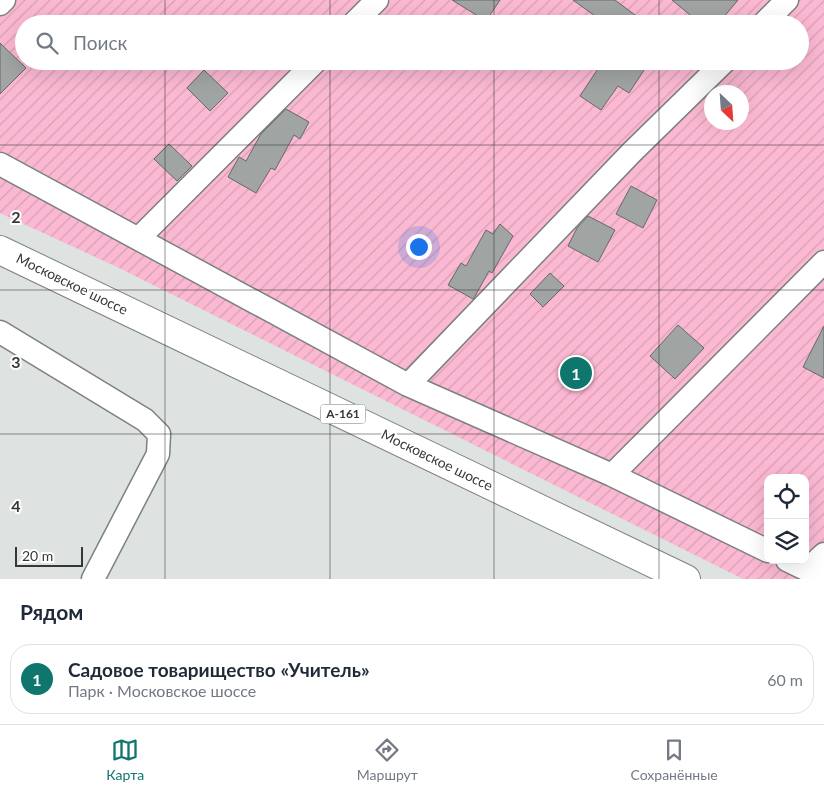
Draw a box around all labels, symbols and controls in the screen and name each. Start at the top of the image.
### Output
search box [15,15,809,70]
icon: search [33,29,61,57]
text: Поиск [73,31,127,54]
north arrow [704,85,749,130]
text: 2 [11,207,21,226]
your location [406,234,432,260]
street label: Московское шоссе [14,249,131,318]
text: 3 [11,352,21,371]
pin: 1 [560,354,592,392]
road number: А-161 [320,404,366,424]
street label: Московское шоссе [379,425,496,494]
map controls [764,474,809,564]
button: locate [764,474,809,519]
text: 4 [11,496,21,515]
button: layers [764,519,809,564]
scale bar [15,544,82,567]
text: 20 m [22,547,53,564]
text: Рядом [20,599,83,624]
text: Садовое товарищество «Учитель» [68,658,370,681]
text: 1 [32,670,42,689]
text: 60 m [767,670,803,689]
text: Парк · Московское шоссе [68,681,256,700]
tab: Карта [106,736,144,783]
tab: Маршрут [357,736,418,783]
tab: Сохранённые [631,736,718,783]

